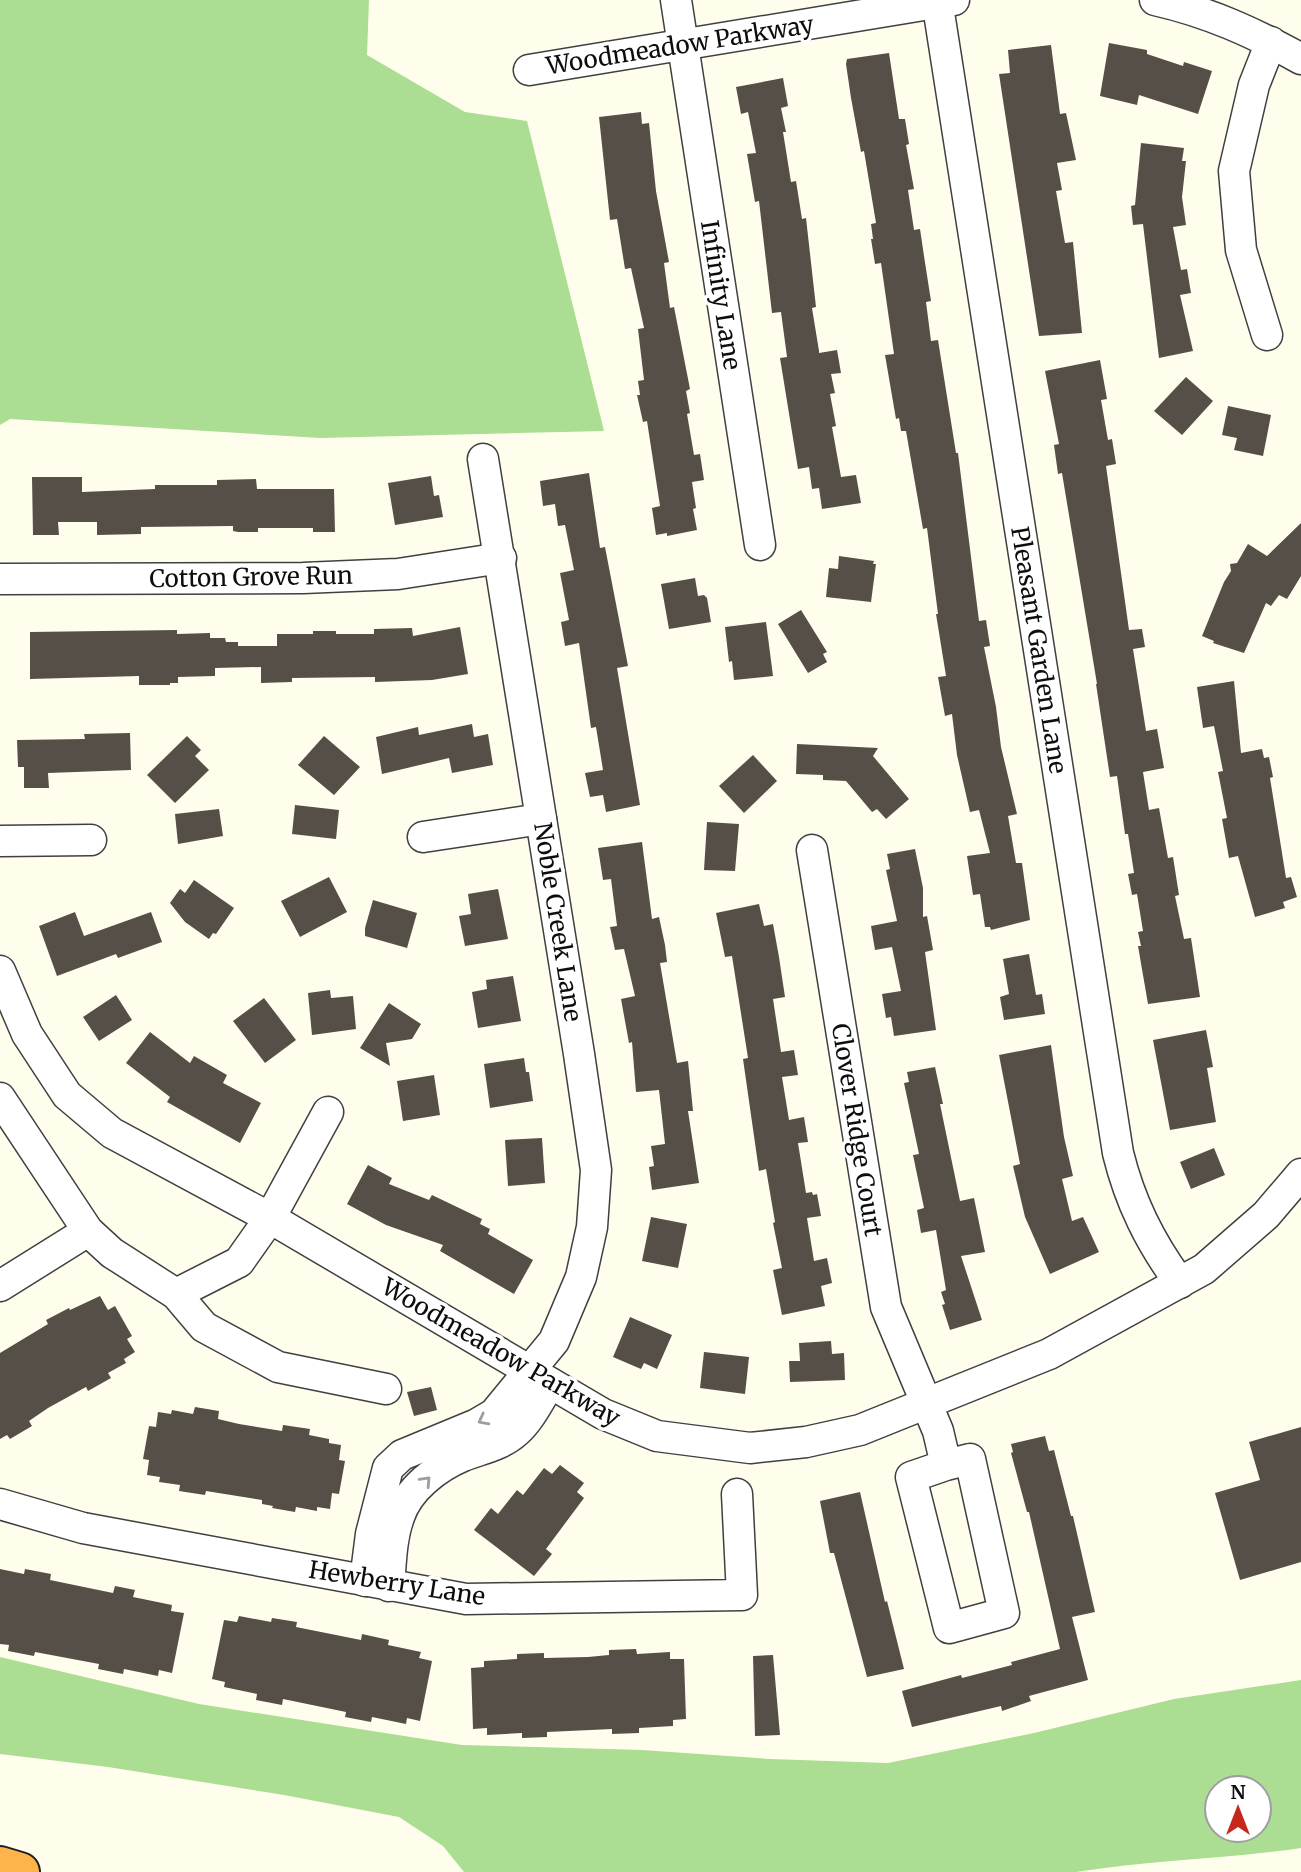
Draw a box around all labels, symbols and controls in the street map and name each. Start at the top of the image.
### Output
street label: Woodmeadow Parkway [543,9,816,82]
street label: Infinity Lane [694,218,748,372]
street label: Pleasant Garden Lane [1004,524,1074,776]
street label: Cotton Grove Run [149,560,353,594]
street label: Noble Creek Lane [527,820,589,1024]
street label: Clover Ridge Court [825,1021,889,1239]
street label: Woodmeadow Parkway [375,1270,626,1433]
one-way arrow [477,1412,490,1426]
one-way arrow [417,1476,430,1489]
street label: Hewberry Lane [307,1554,487,1612]
north arrow [1203,1774,1273,1844]
text: N [1230,1780,1246,1804]

